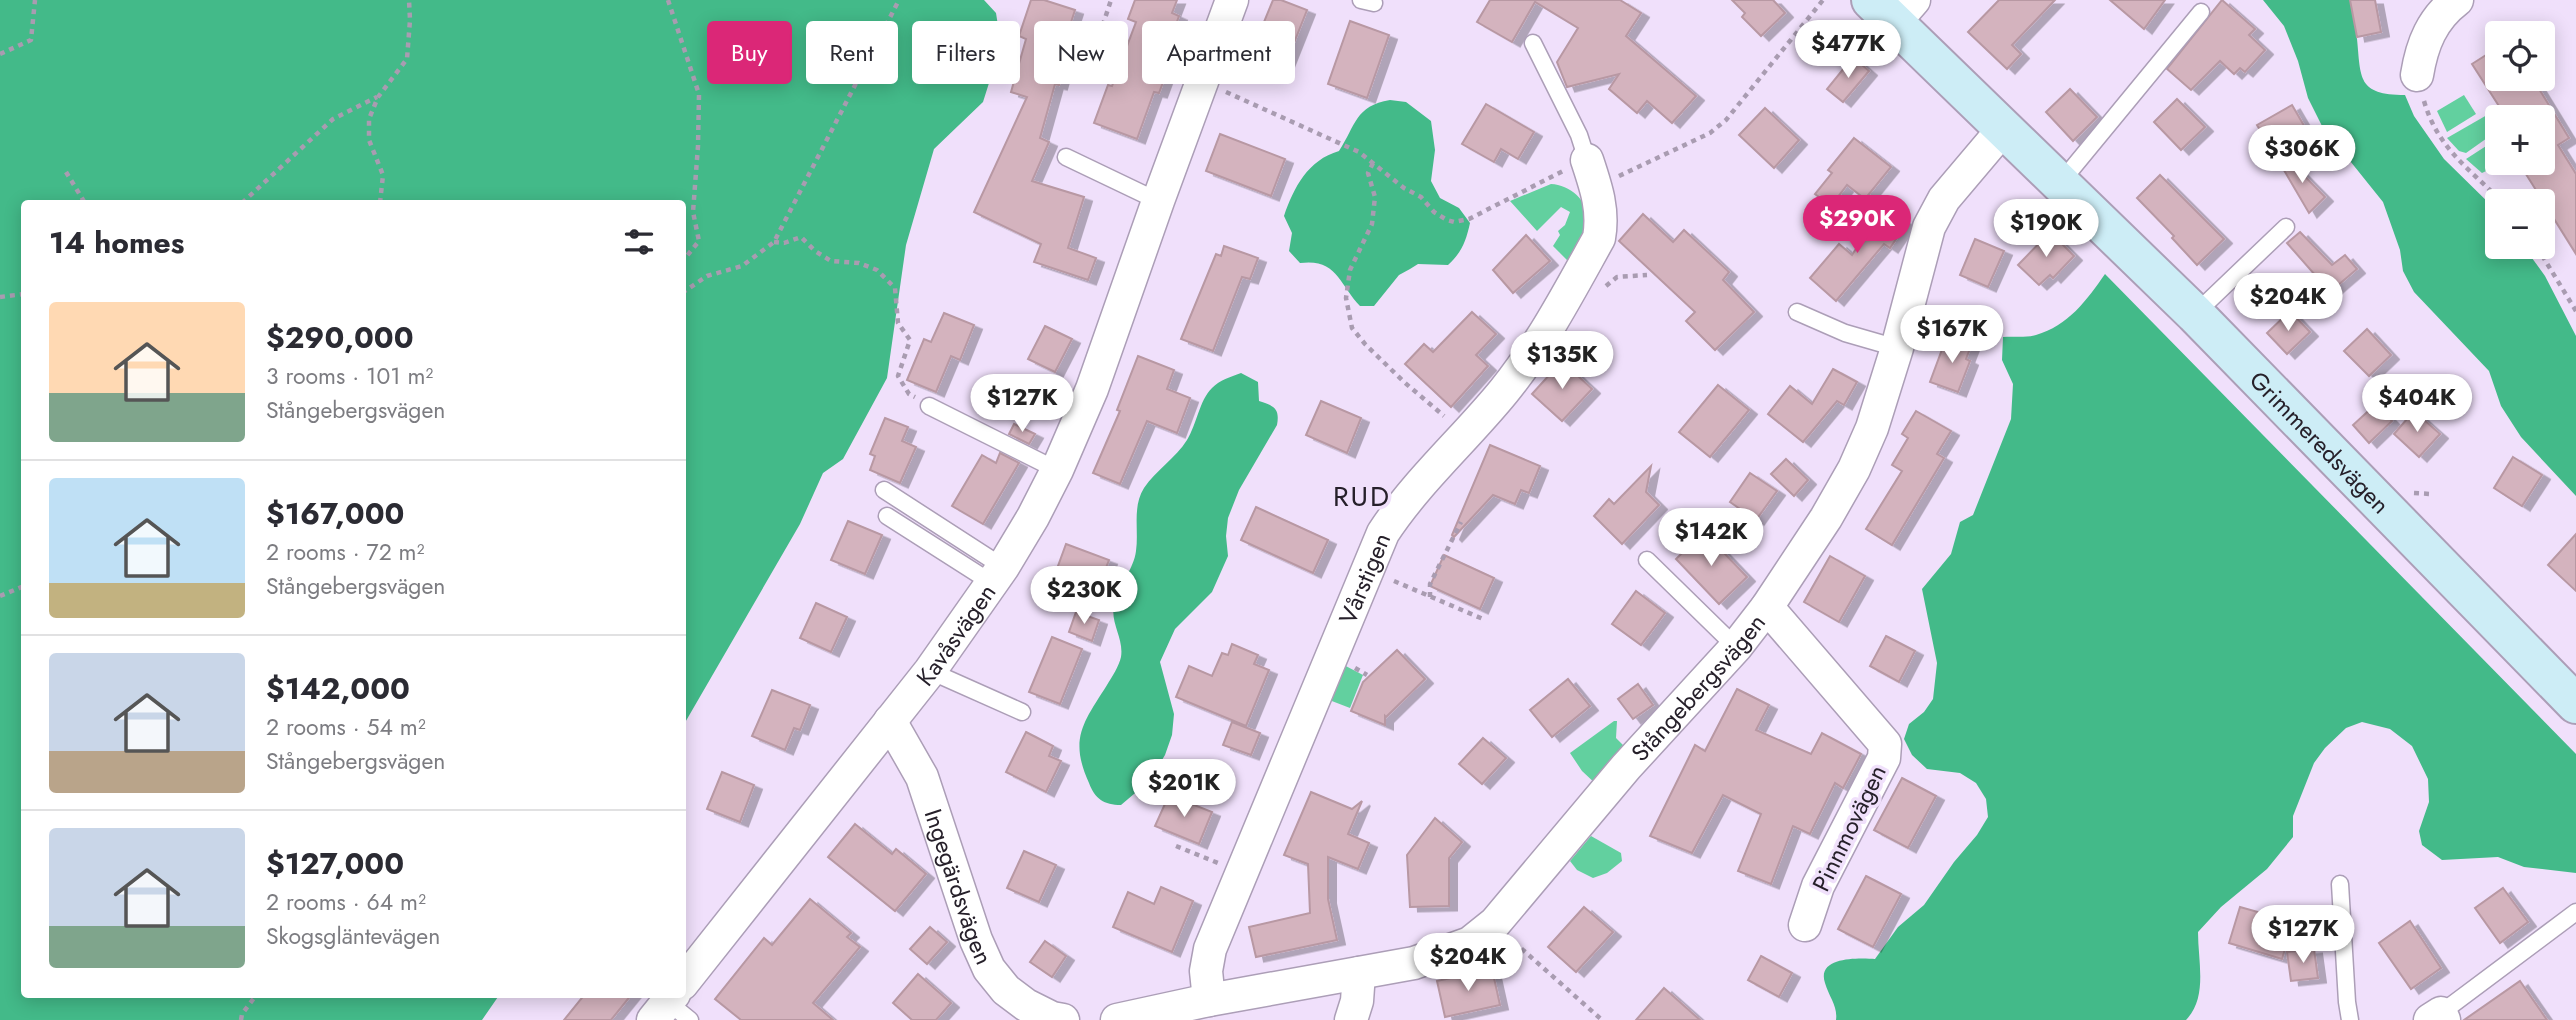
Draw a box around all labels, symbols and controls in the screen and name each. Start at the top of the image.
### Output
pin: $477K [1799,20,1897,80]
chip: Buy [707,21,792,84]
chip: Rent [806,21,898,84]
chip: Filters [912,21,1020,84]
chip: New [1034,21,1128,84]
chip: Apartment [1142,21,1295,84]
map controls [2485,21,2555,259]
button: locate [2485,21,2555,91]
text: $477K [1811,26,1885,60]
button: + [2485,105,2555,175]
pin: $306K [2253,125,2351,185]
text: $306K [2264,131,2340,165]
button: − [2485,189,2555,259]
pin: $290K [1808,196,1906,255]
pin: $190K [1997,200,2095,259]
text: $290K [1819,201,1895,235]
text: $190K [2010,205,2082,239]
text: 14 homes [49,221,184,264]
icon: filters [620,223,658,261]
pin: $204K [2239,274,2337,333]
text: $204K [2250,279,2326,313]
pin: $167K [1903,306,2001,365]
text: $167K [1916,311,1988,345]
text: $290,000 [266,316,414,359]
icon: home [105,330,189,414]
pin: $135K [1513,332,1611,391]
text: $135K [1526,337,1598,371]
text: 3 rooms · 101 m² [266,359,433,393]
street label: Grimmeredsvägen [2242,363,2398,521]
pin: $127K [973,374,1071,434]
pin: $404K [2368,374,2466,434]
text: $127K [986,380,1058,414]
text: $404K [2378,380,2456,414]
text: Stångebergsvägen [266,393,445,427]
district label: RUD [1333,476,1391,517]
text: $167,000 [266,492,404,535]
icon: home [105,506,189,590]
pin: $142K [1662,508,1760,568]
text: $142K [1674,514,1748,548]
street label: Vårstigen [1330,527,1399,629]
text: 2 rooms · 72 m² [266,535,425,569]
pin: $230K [1035,566,1133,626]
text: Stångebergsvägen [266,569,445,603]
text: $230K [1047,572,1121,606]
street label: Kavåsvägen [907,576,1004,693]
street label: Stångebergsvägen [1622,606,1773,769]
text: $142,000 [266,667,410,710]
icon: home [105,681,189,765]
text: 2 rooms · 54 m² [266,710,426,744]
text: Stångebergsvägen [266,744,445,778]
street label: Pinnmovägen [1803,759,1895,897]
pin: $201K [1135,760,1233,819]
text: $201K [1148,765,1220,799]
street label: Ingegärdsvägen [916,804,1002,970]
text: $127,000 [266,842,404,885]
icon: home [105,856,189,940]
text: 2 rooms · 64 m² [266,885,426,919]
pin: $127K [2254,906,2352,965]
text: $127K [2267,911,2339,945]
text: Skogsgläntevägen [266,919,440,953]
pin: $204K [1419,934,1517,993]
text: $204K [1430,939,1506,973]

